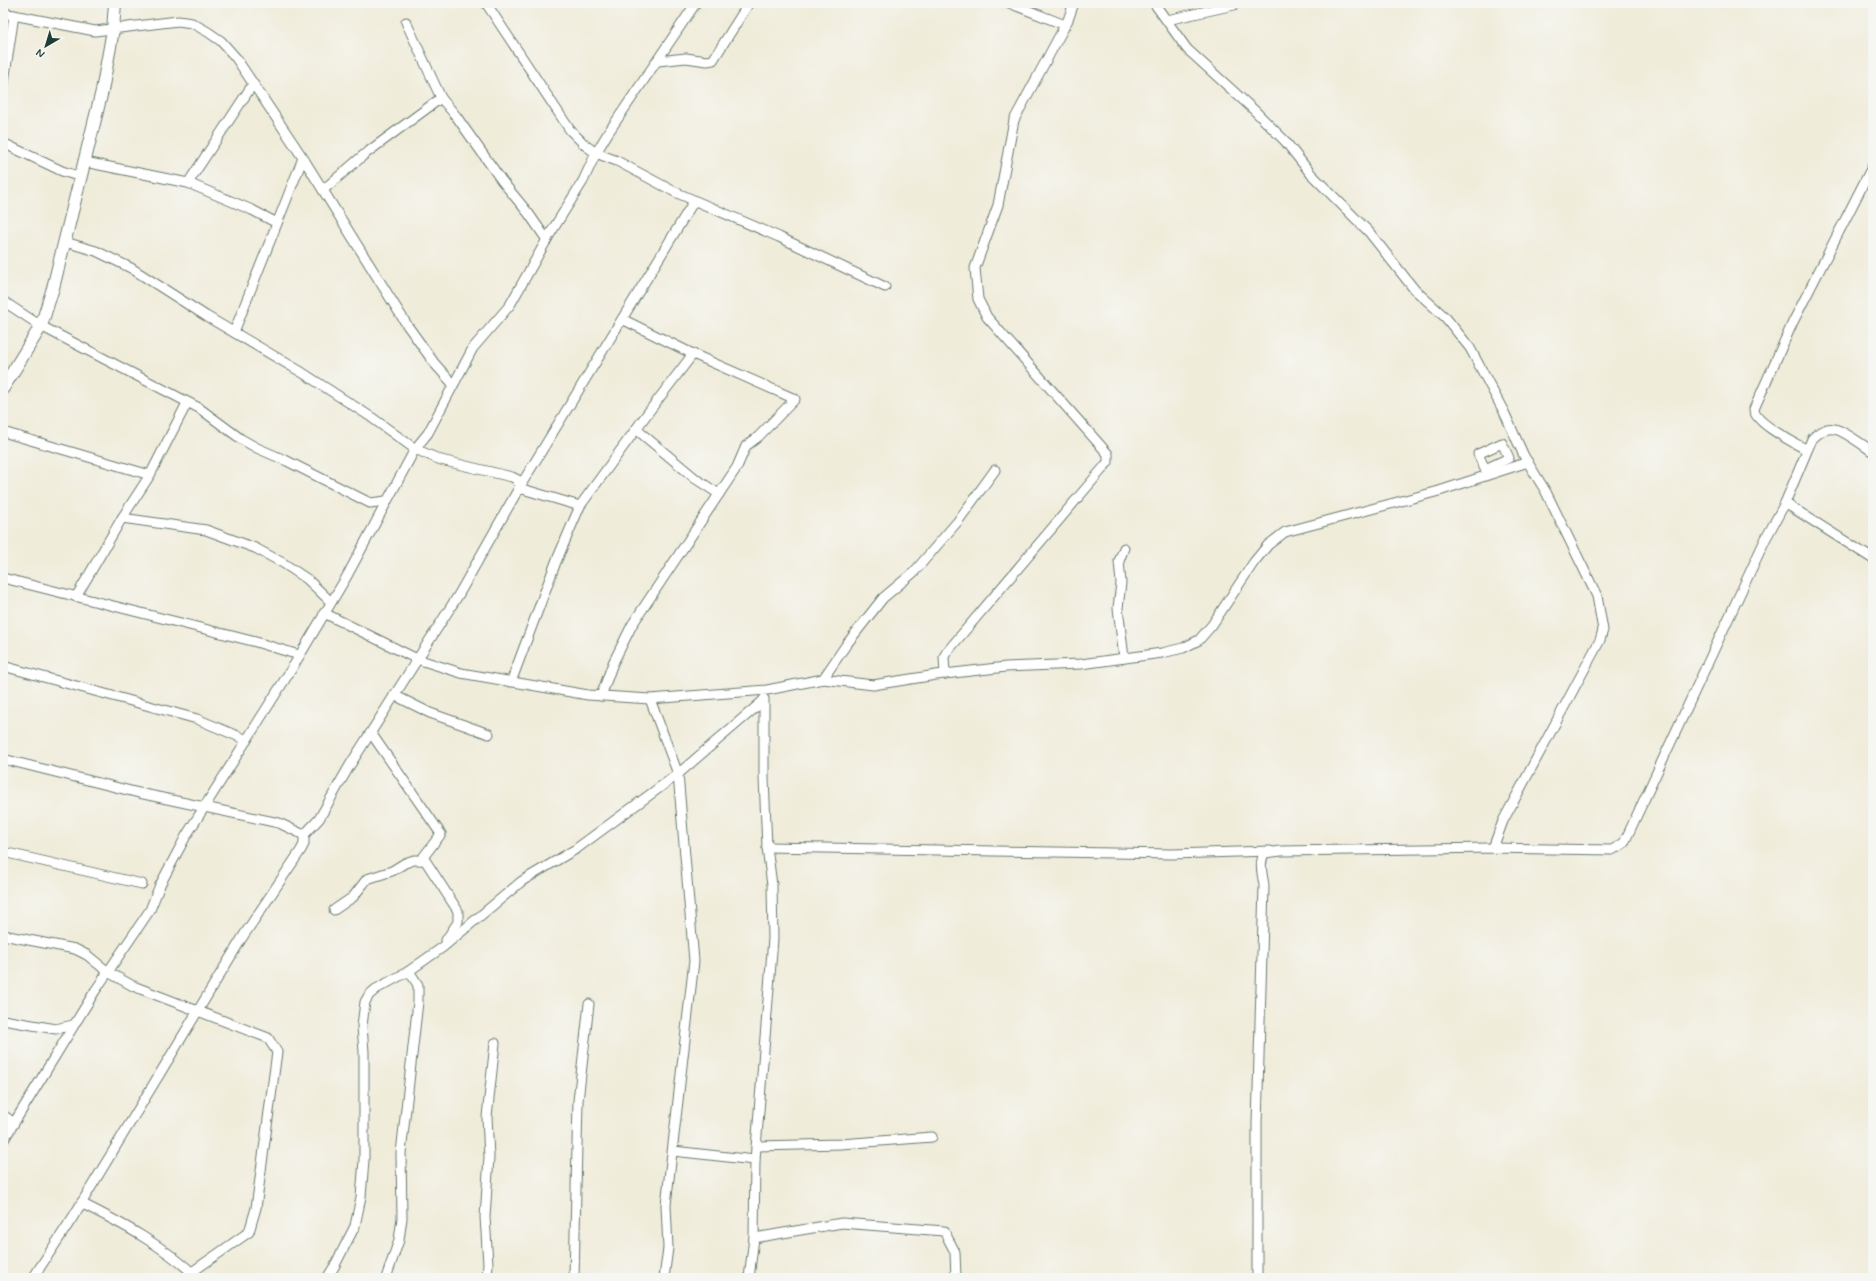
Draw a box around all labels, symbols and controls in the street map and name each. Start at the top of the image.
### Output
north arrow [26,26,66,66]
text: N [33,45,48,61]

